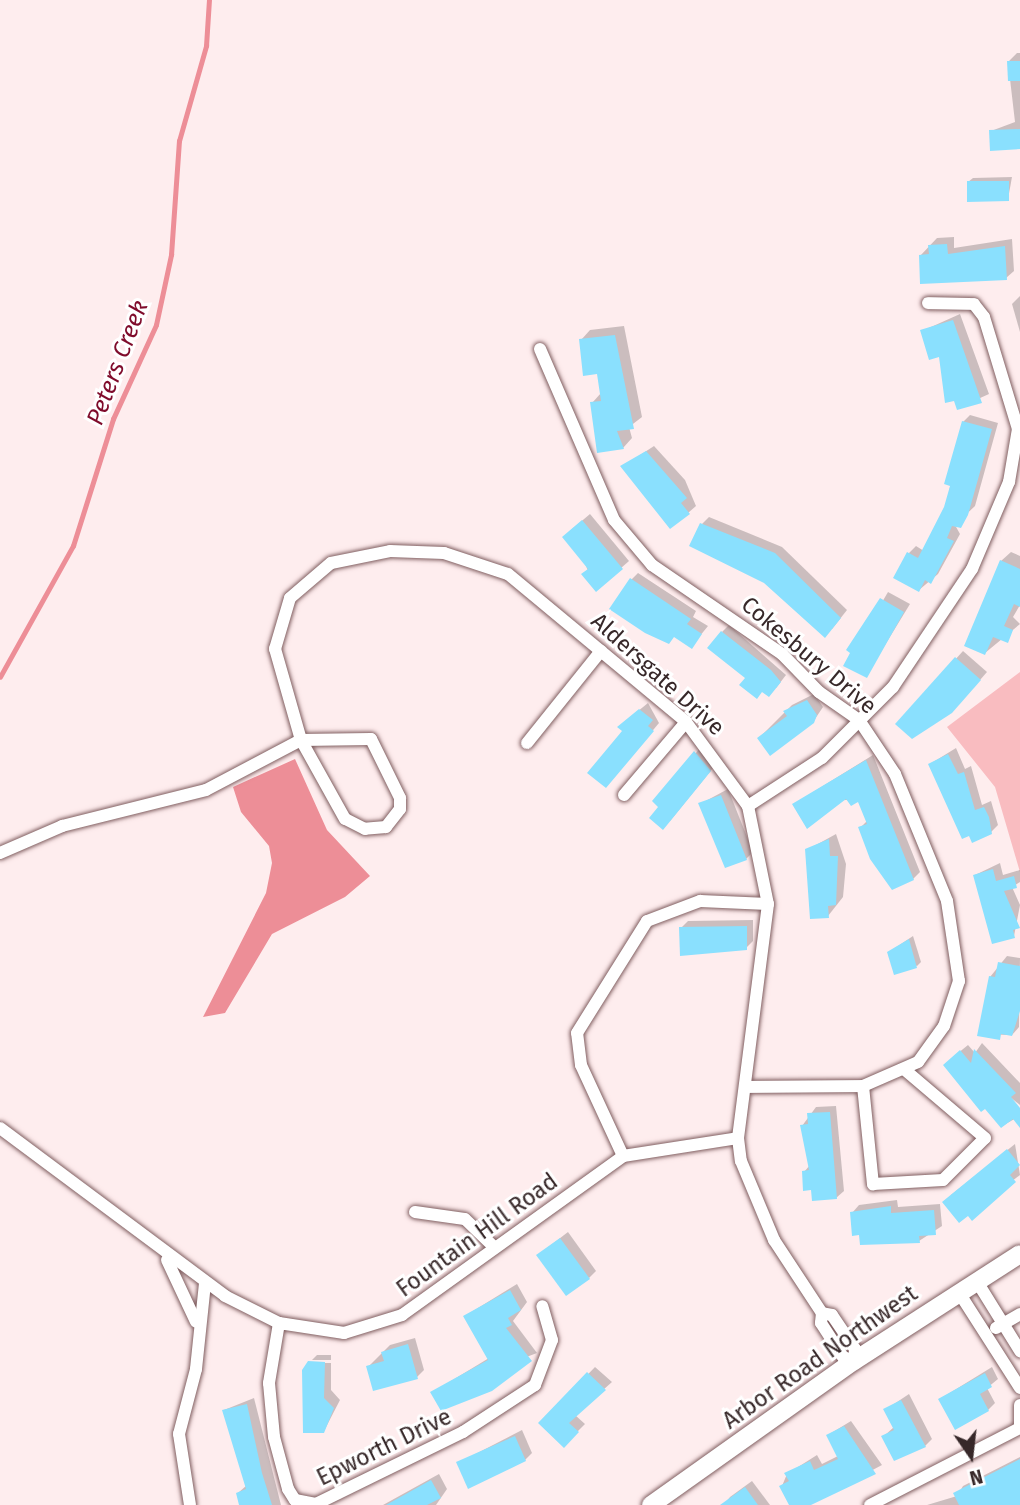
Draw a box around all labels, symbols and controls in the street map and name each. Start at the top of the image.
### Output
water label: Peters Creek [81,297,155,429]
street label: Cokesbury Drive [736,590,882,720]
street label: Aldersgate Drive [586,607,730,741]
street label: Fountain Hill Road [391,1167,563,1303]
street label: Arbor Road Northwest [717,1279,923,1435]
street label: Epworth Drive [312,1403,456,1491]
north arrow [936,1421,1006,1491]
text: N [967,1464,985,1490]

